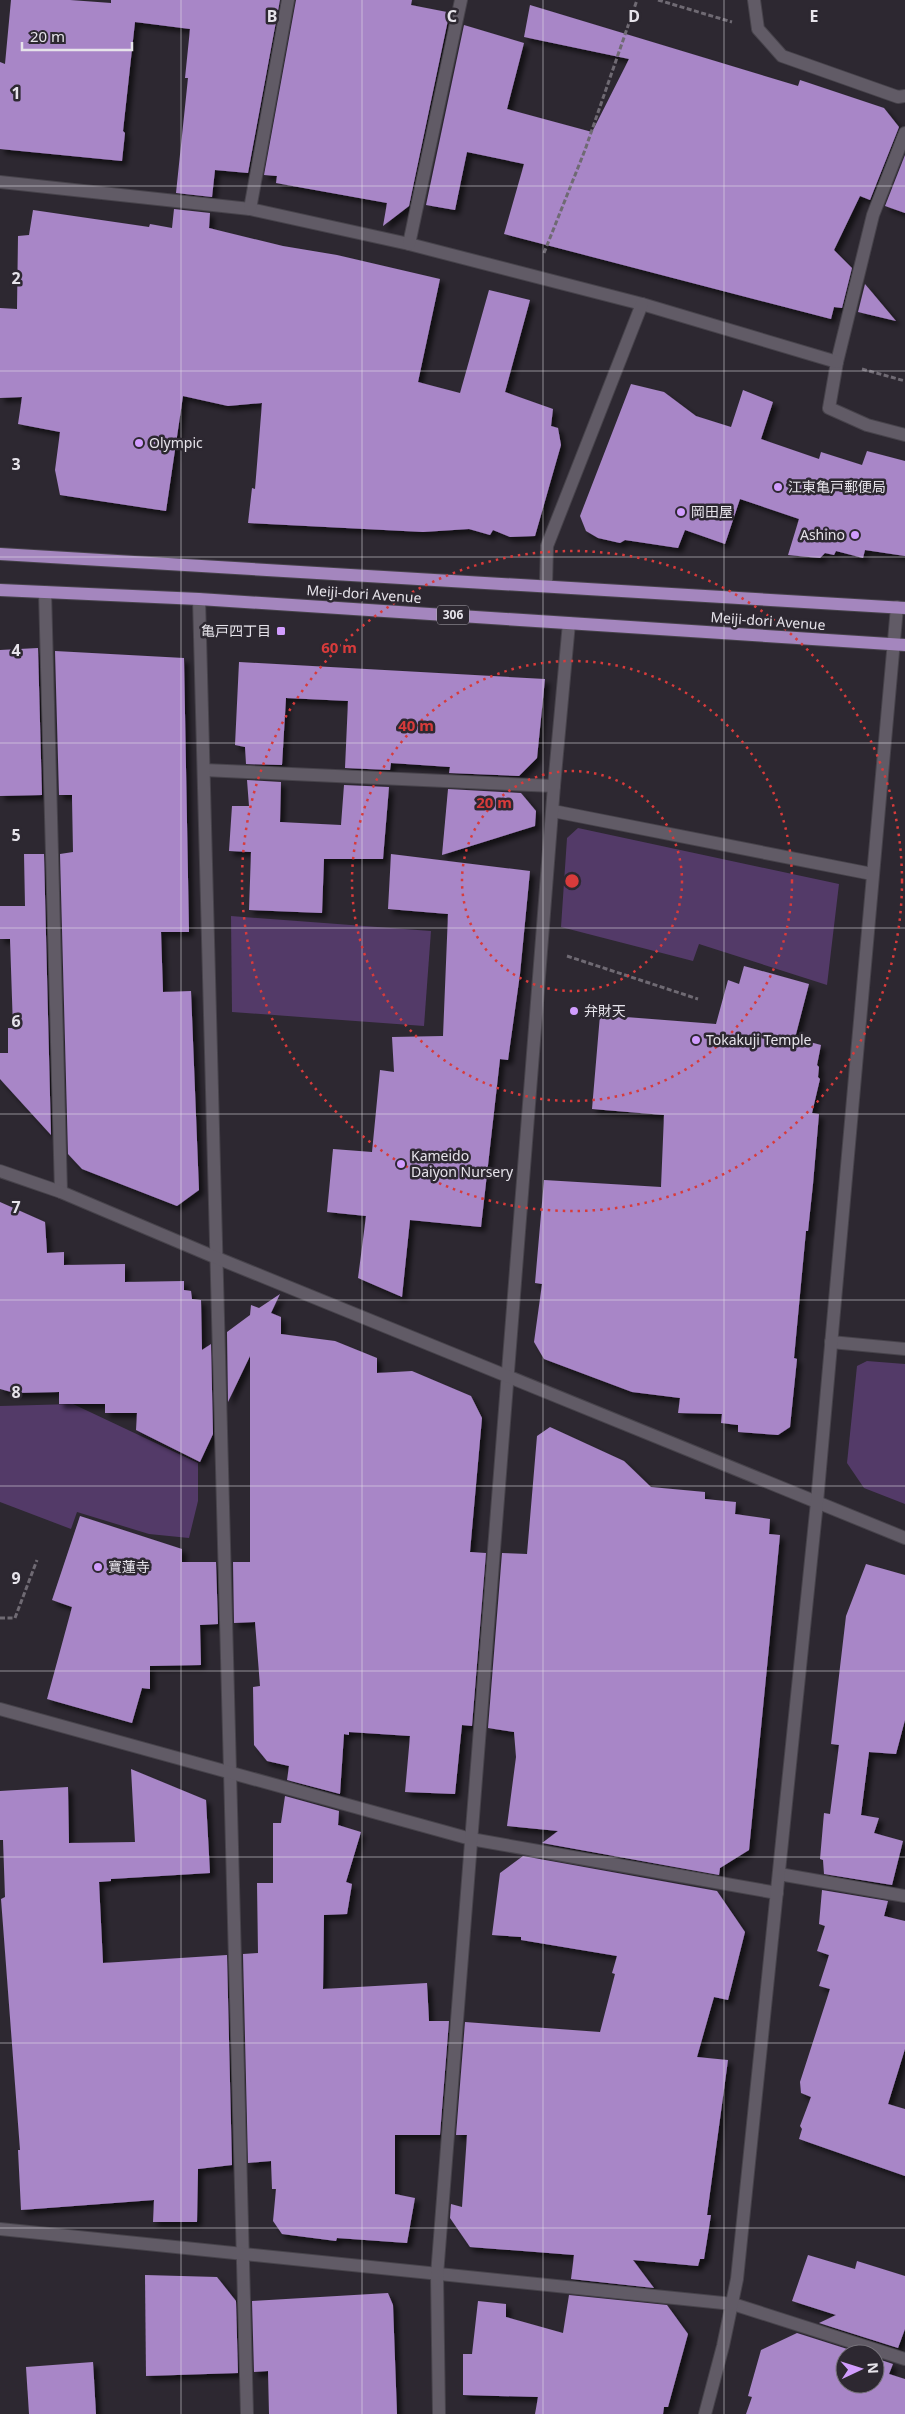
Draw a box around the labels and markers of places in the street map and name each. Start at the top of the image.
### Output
place label: Olympic [149,433,203,452]
marker: Olympic [133,437,145,449]
place label: 江東亀戸郵便局 [788,477,886,496]
marker: 江東亀戸郵便局 [772,481,784,493]
place label: 岡田屋 [691,502,733,521]
marker: 岡田屋 [675,506,687,518]
place label: Ashino [800,525,845,544]
marker: Ashino [849,529,861,541]
place label: 亀戸四丁目 [201,621,271,640]
marker: 亀戸四丁目 [275,625,287,637]
centre of rings [563,872,581,890]
place label: 弁財天 [584,1001,626,1020]
marker: 弁財天 [568,1005,580,1017]
place label: Tokakuji Temple [706,1030,812,1049]
marker: Tokakuji Temple [690,1034,702,1046]
place label: Kameido Daiyon Nursery [411,1146,514,1181]
marker: Kameido Daiyon Nursery [395,1158,407,1170]
place label: 寶蓮寺 [108,1557,150,1576]
marker: 寶蓮寺 [92,1561,104,1573]

